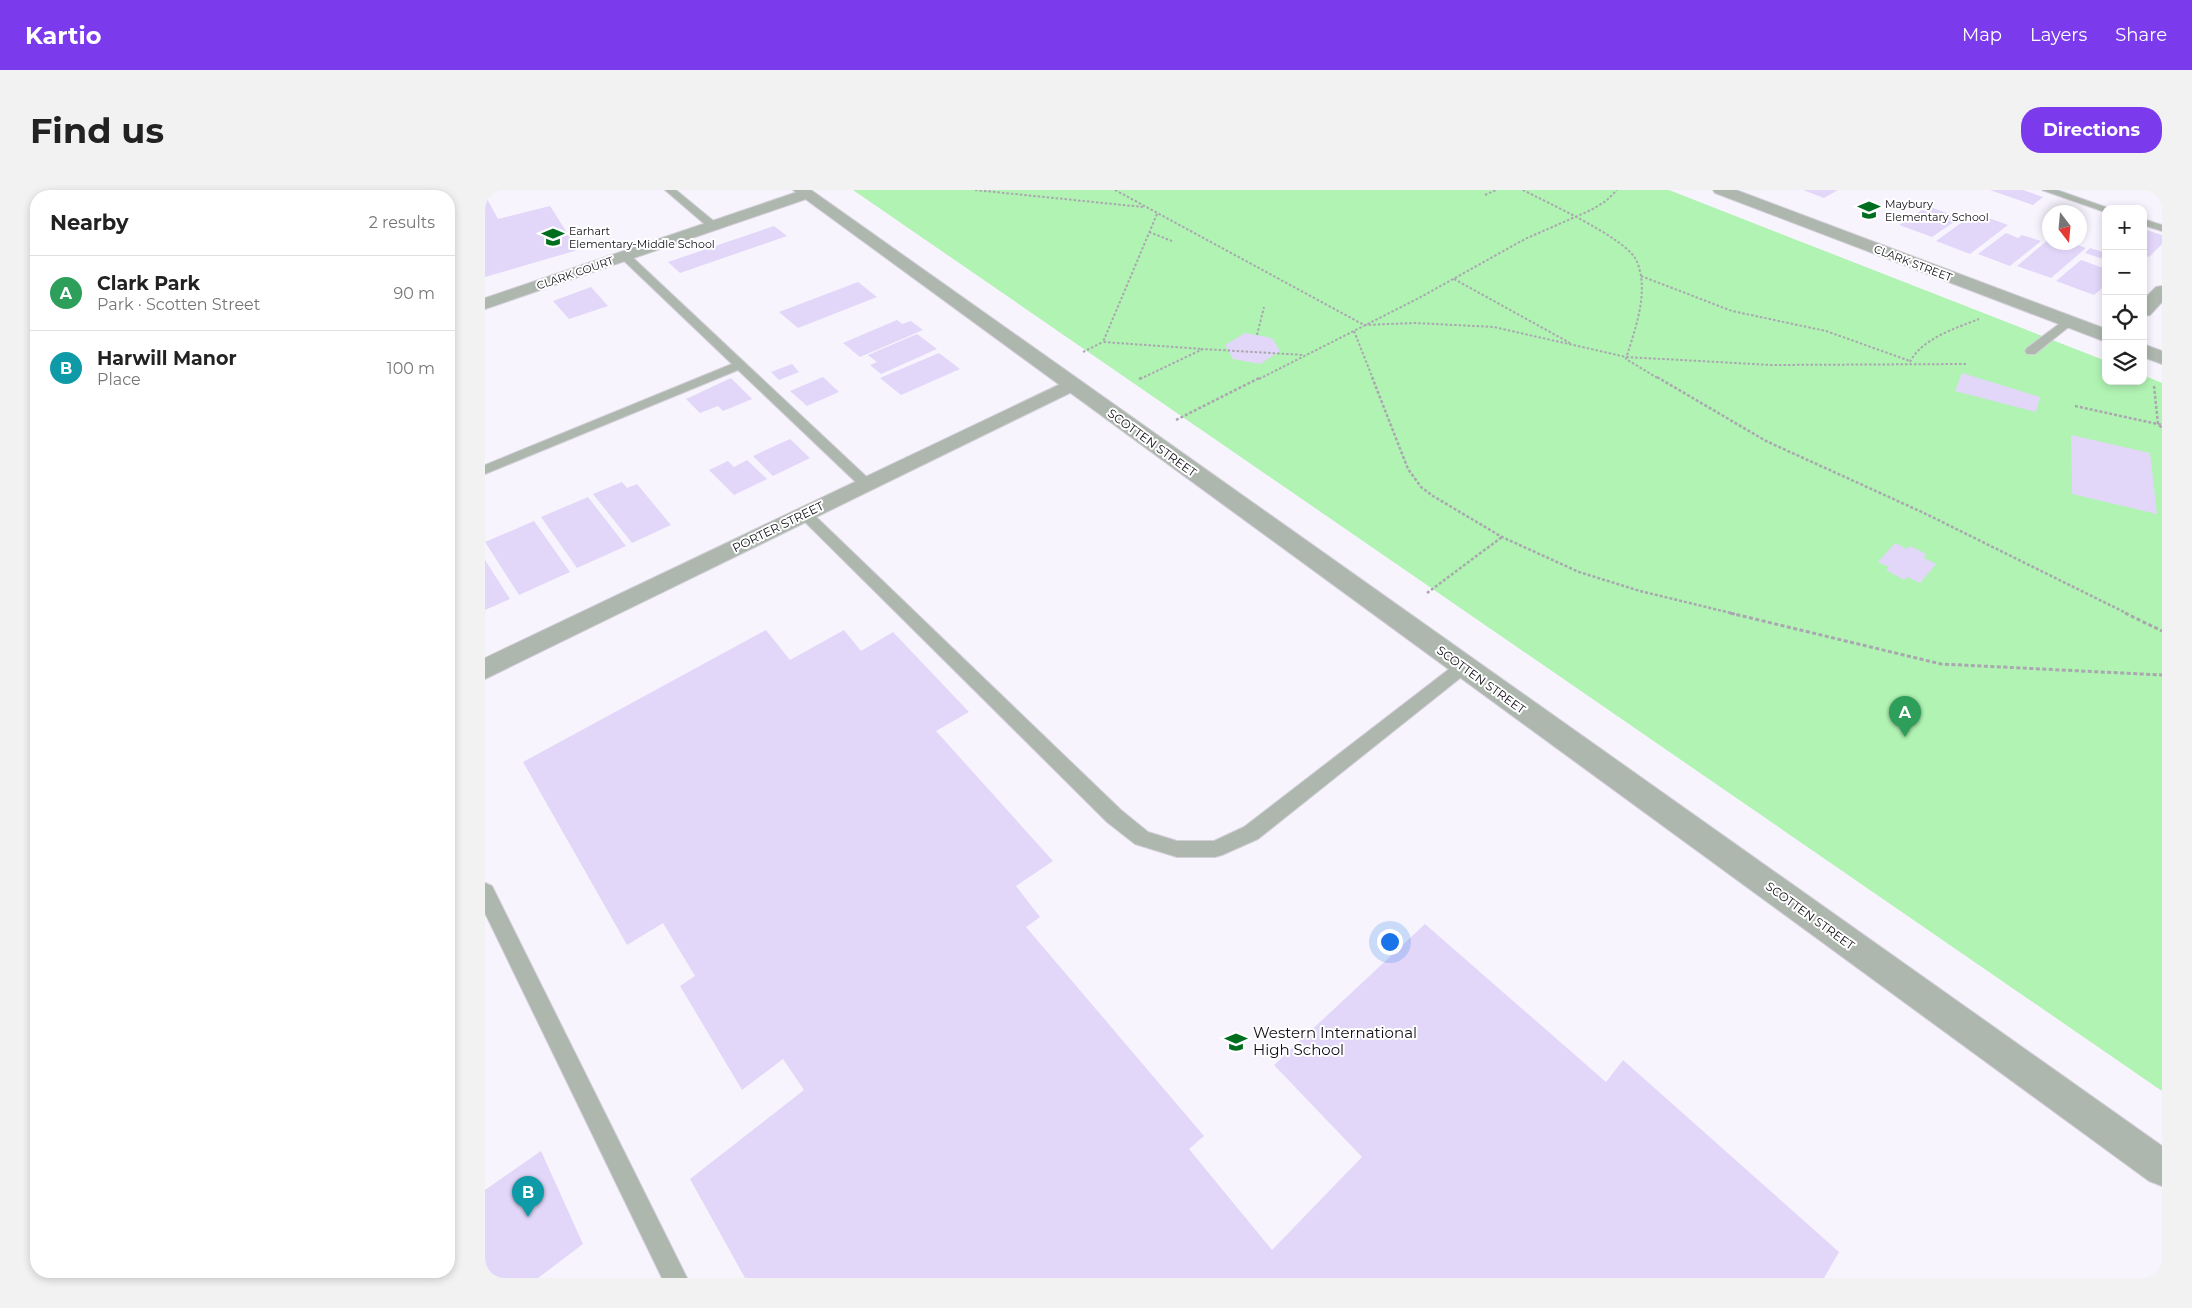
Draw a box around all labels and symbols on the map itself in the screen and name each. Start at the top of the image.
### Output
school or university icon: Maybury Elementary School [1856,197,1882,223]
place label: Maybury Elementary School [1885,197,1989,224]
north arrow [2042,205,2087,250]
school or university icon: Earhart Elementary-Middle School [540,224,566,250]
place label: Earhart Elementary-Middle School [569,224,715,251]
street label: CLARK STREET [1872,242,1955,285]
street label: CLARK COURT [535,253,616,293]
street label: SCOTTEN STREET [1105,405,1200,480]
street label: PORTER STREET [730,498,826,555]
street label: SCOTTEN STREET [1434,642,1529,717]
pin: A [1889,696,1921,737]
street label: SCOTTEN STREET [1763,878,1858,953]
your location [1377,929,1403,955]
place label: Western International High School [1253,1023,1417,1059]
school or university icon: Western International High School [1223,1029,1249,1055]
pin: B [512,1176,544,1217]

